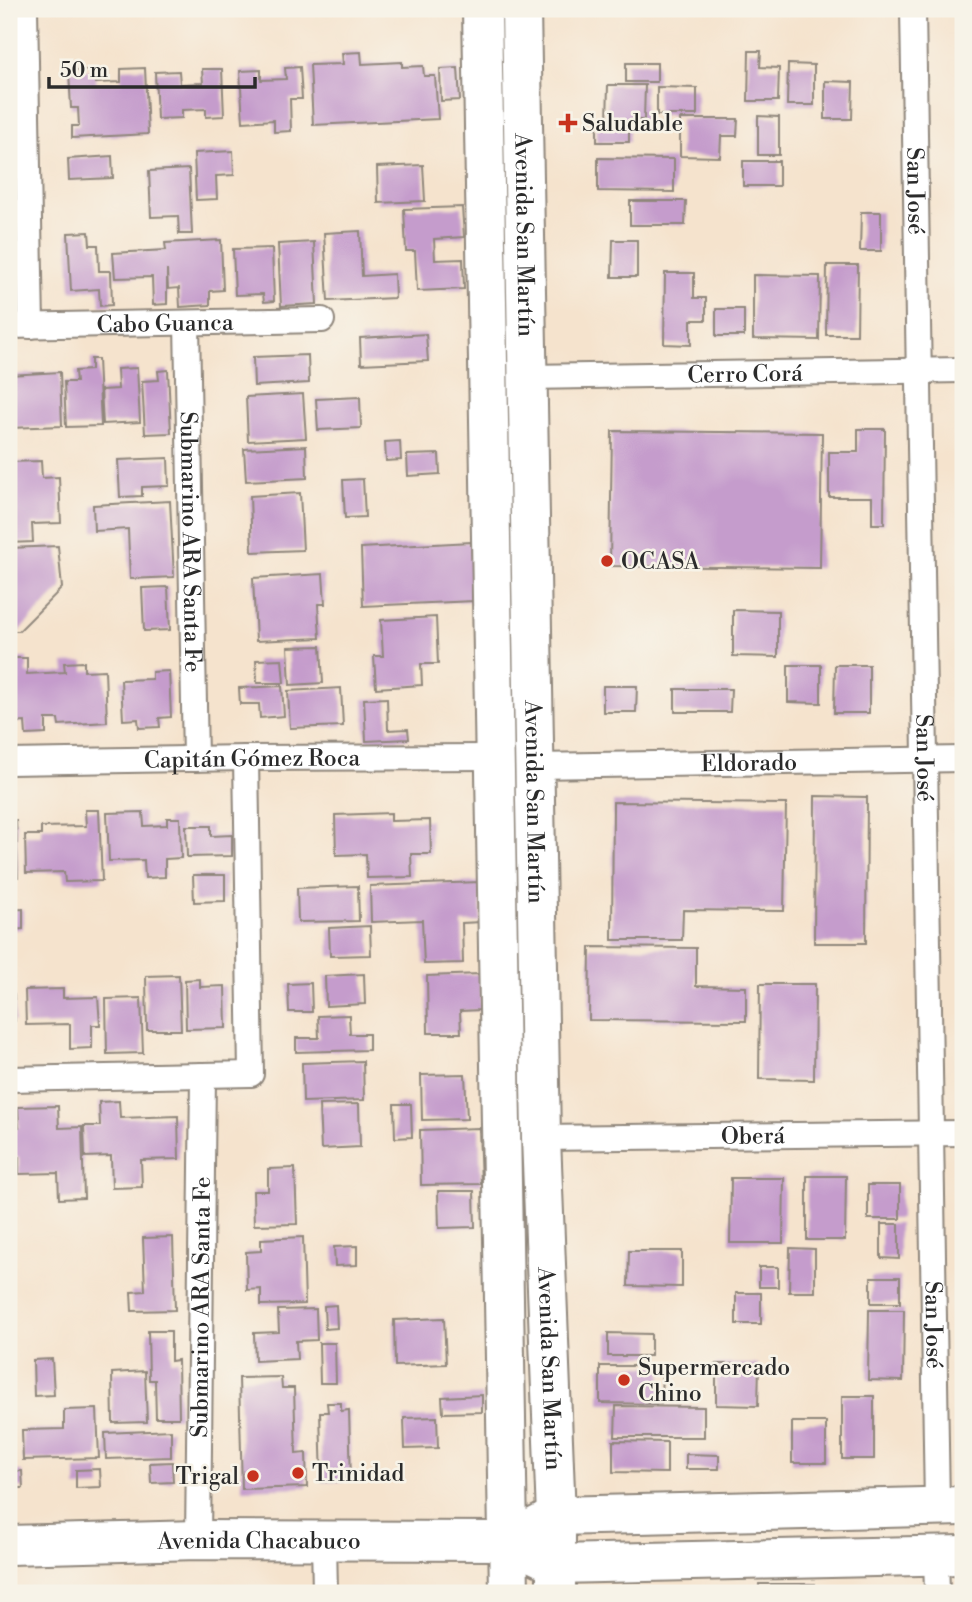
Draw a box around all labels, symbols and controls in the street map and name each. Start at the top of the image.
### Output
scale bar [49,46,256,90]
text: 50 m [60,58,108,84]
place label: Saludable [582,110,683,138]
marker: Saludable [560,115,576,131]
street label: Avenida San Martín [508,132,540,337]
street label: San José [900,147,930,235]
street label: Cabo Guanca [96,309,234,339]
street label: Cerro Corá [687,360,803,389]
street label: Submarino ARA Santa Fe [174,411,206,673]
place label: OCASA [621,548,701,576]
marker: OCASA [599,553,615,569]
street label: Avenida San Martín [518,699,550,904]
street label: San José [909,714,939,802]
street label: Capitán Gómez Roca [144,745,360,775]
street label: Eldorado [701,749,797,778]
street label: Oberá [721,1122,786,1151]
street label: Submarino ARA Santa Fe [186,1176,217,1438]
street label: Avenida San Martín [531,1265,567,1471]
street label: San José [918,1281,948,1369]
place label: Supermercado Chino [638,1354,790,1408]
marker: Supermercado Chino [616,1372,632,1388]
place label: Trinidad [312,1460,404,1488]
place label: Trigal [175,1463,239,1491]
marker: Trinidad [290,1465,306,1481]
marker: Trigal [245,1468,261,1484]
street label: Avenida Chacabuco [156,1527,361,1556]

